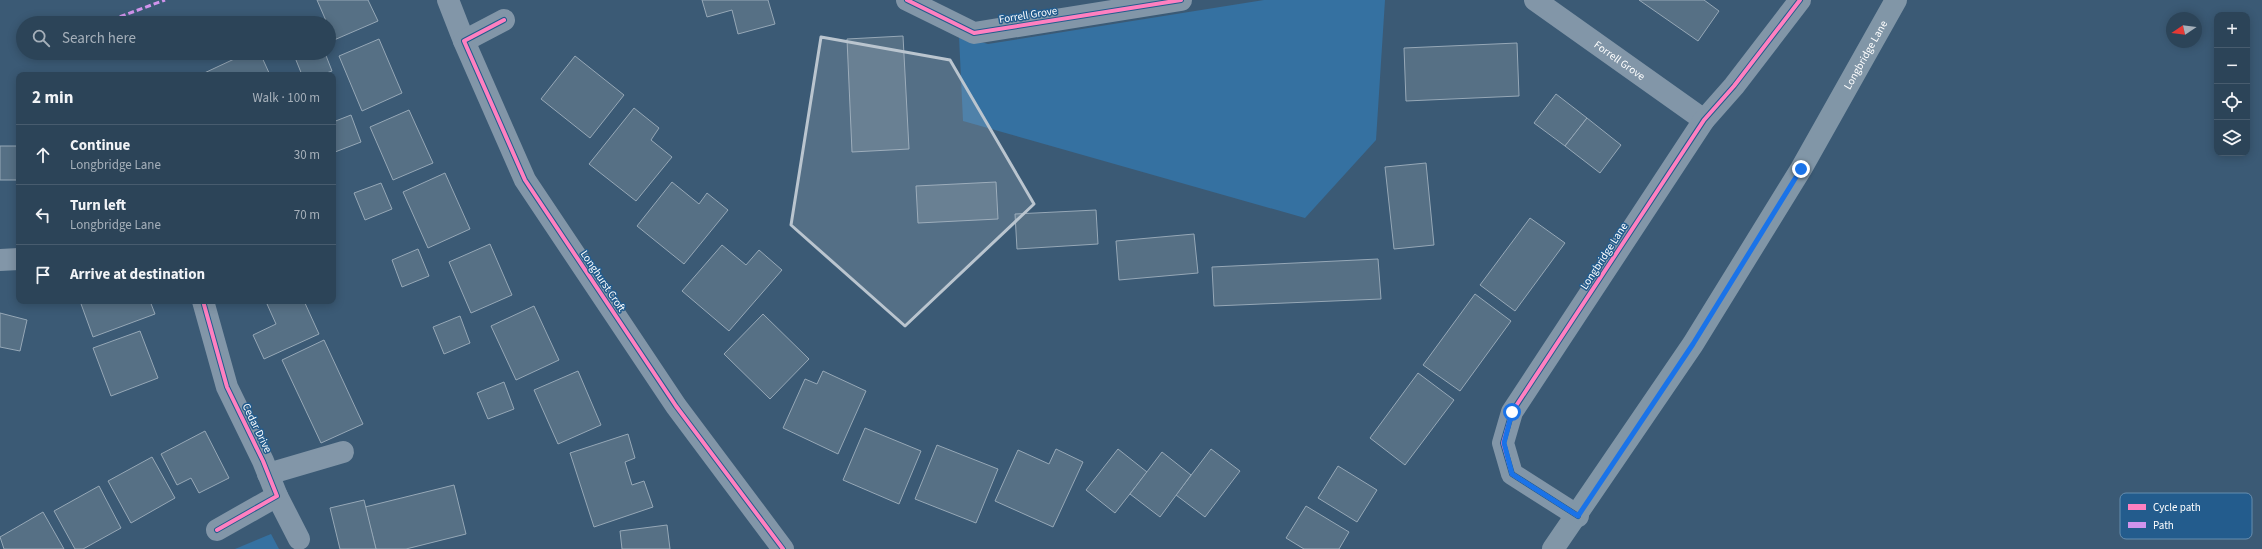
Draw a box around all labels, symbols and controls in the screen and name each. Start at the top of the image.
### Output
street label: Forrell Grove [998,3,1059,27]
north arrow [2166,12,2202,48]
map controls [2214,12,2250,156]
button: + [2214,12,2250,48]
search box [16,16,336,60]
street label: Longbridge Lane [1840,17,1891,92]
icon: search [30,27,52,49]
text: Search here [62,28,136,49]
street label: Forrell Grove [1591,37,1649,84]
button: − [2214,48,2250,84]
button: locate [2214,84,2250,120]
text: 2 min [32,86,73,110]
text: Walk · 100 m [252,89,320,107]
button: layers [2214,120,2250,156]
text: Continue [70,135,130,156]
icon: ahead [32,144,54,166]
text: 30 m [294,146,320,164]
text: Longbridge Lane [70,156,161,174]
route end [1792,160,1810,178]
text: Turn left [70,195,126,216]
icon: left [32,204,54,226]
text: 70 m [294,206,320,224]
text: Longbridge Lane [70,216,161,234]
street label: Longbridge Lane [1577,219,1632,292]
street label: Longhurst Croft [577,247,629,315]
icon: arrive [32,264,54,286]
text: Arrive at destination [70,264,205,285]
street label: Cedar Drive [239,401,276,456]
route start [1503,403,1521,421]
legend [2120,493,2252,539]
text: Cycle path [2153,500,2201,515]
text: Path [2153,518,2174,533]

